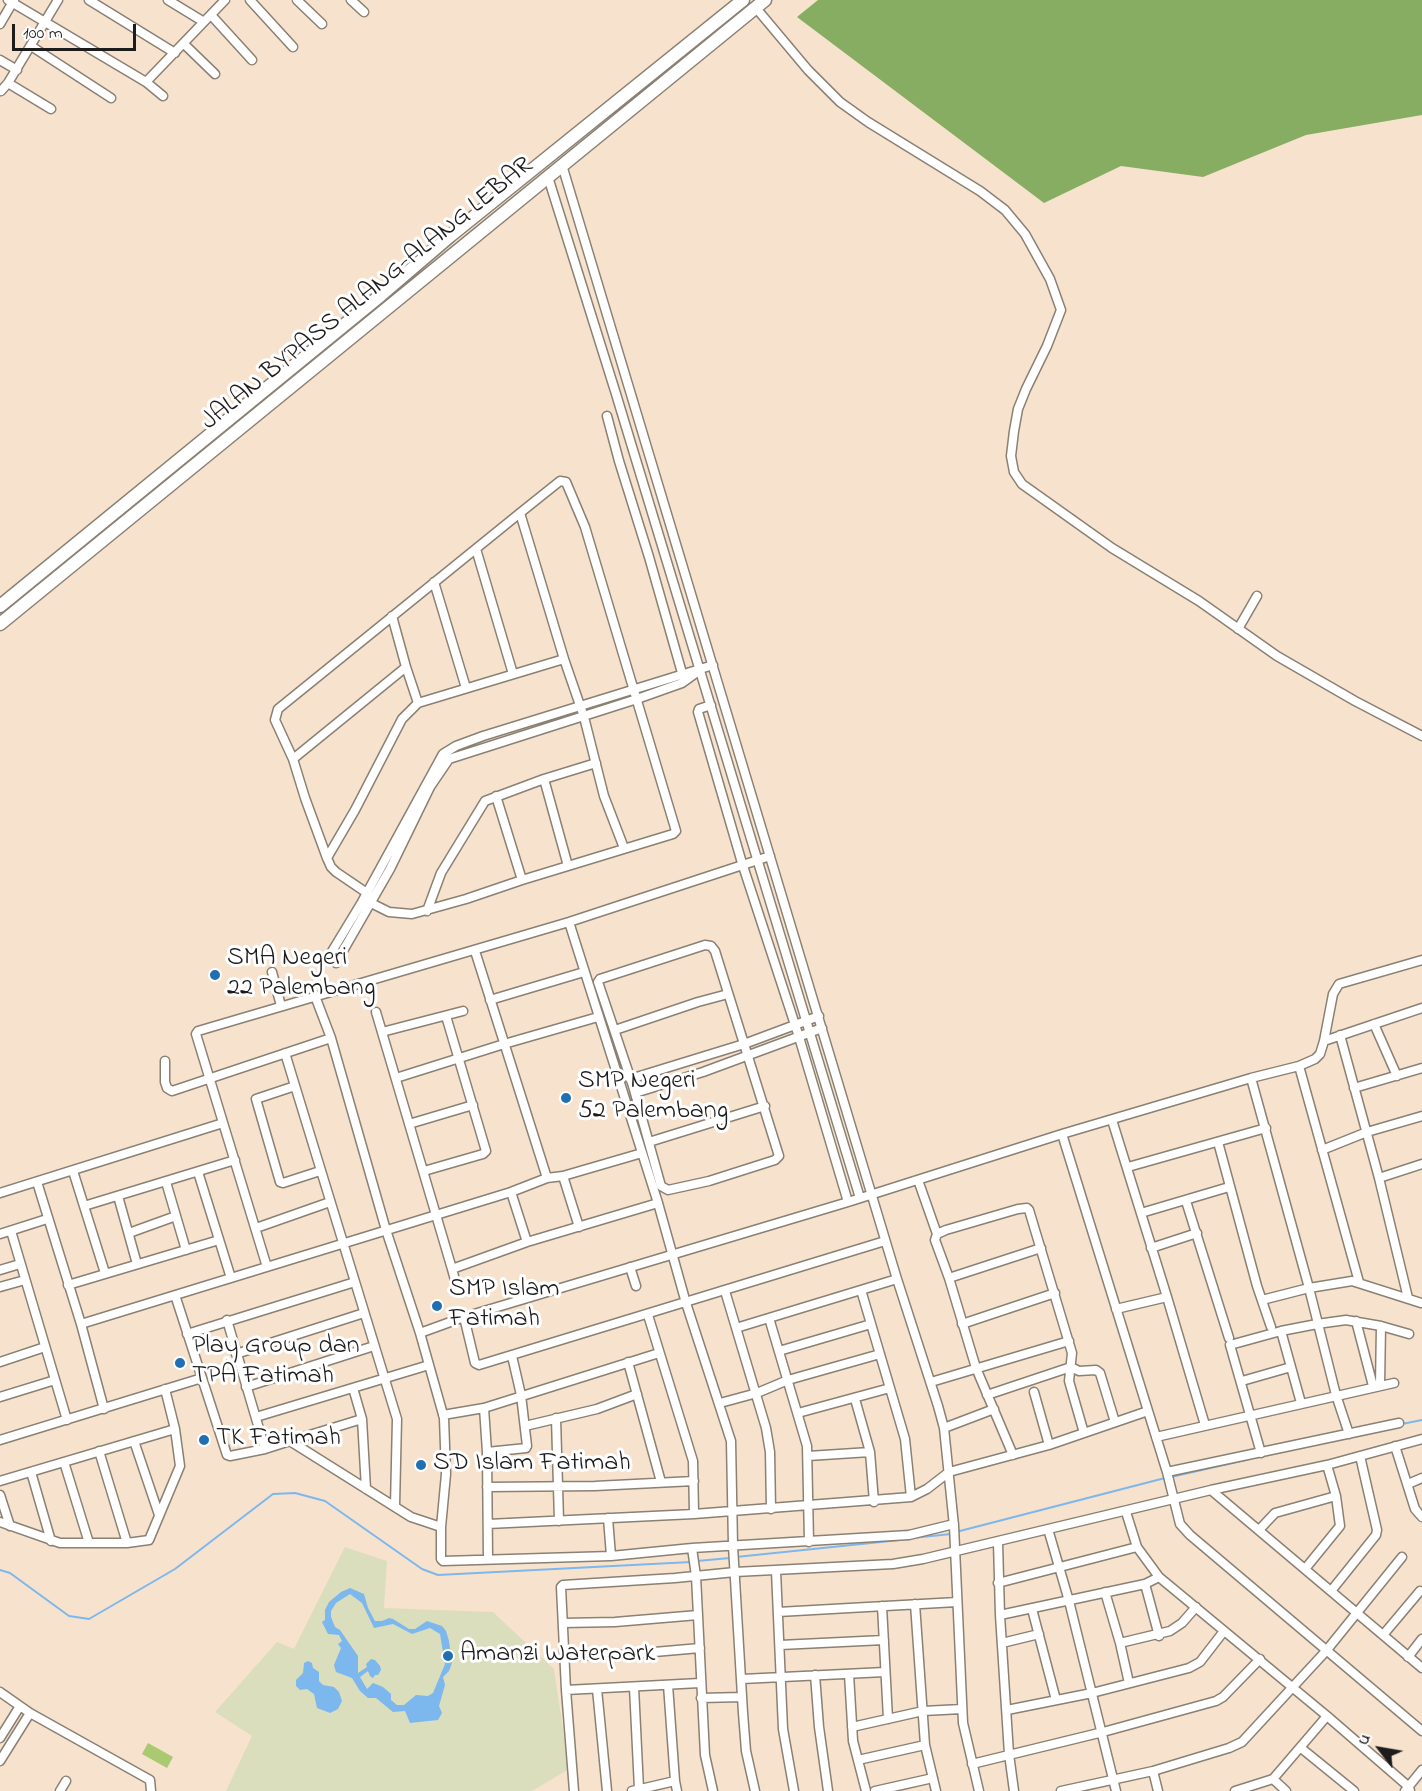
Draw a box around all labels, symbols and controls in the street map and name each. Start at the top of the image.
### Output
scale bar [15,12,140,50]
text: 100 m [23,21,63,47]
street label: JALAN BYPASS ALANG-ALANG LEBAR [196,151,540,439]
place label: SMA Negeri 22 Palembang [227,944,375,1006]
marker: SMA Negeri 22 Palembang [208,968,222,982]
place label: SMP Negeri 52 Palembang [578,1067,728,1128]
marker: SMP Negeri 52 Palembang [559,1091,573,1105]
place label: SMP Islam Fatimah [449,1275,559,1336]
marker: SMP Islam Fatimah [430,1299,444,1313]
place label: Play Group dan TPA Fatimah [192,1332,360,1394]
marker: Play Group dan TPA Fatimah [173,1356,187,1370]
place label: TK Fatimah [216,1424,341,1456]
marker: TK Fatimah [197,1433,211,1447]
place label: SD Islam Fatimah [433,1449,631,1481]
marker: SD Islam Fatimah [414,1458,428,1472]
place label: Amanzi Waterpark [460,1640,655,1672]
marker: Amanzi Waterpark [441,1649,455,1663]
north arrow [1350,1719,1410,1779]
text: U [1352,1729,1377,1750]

